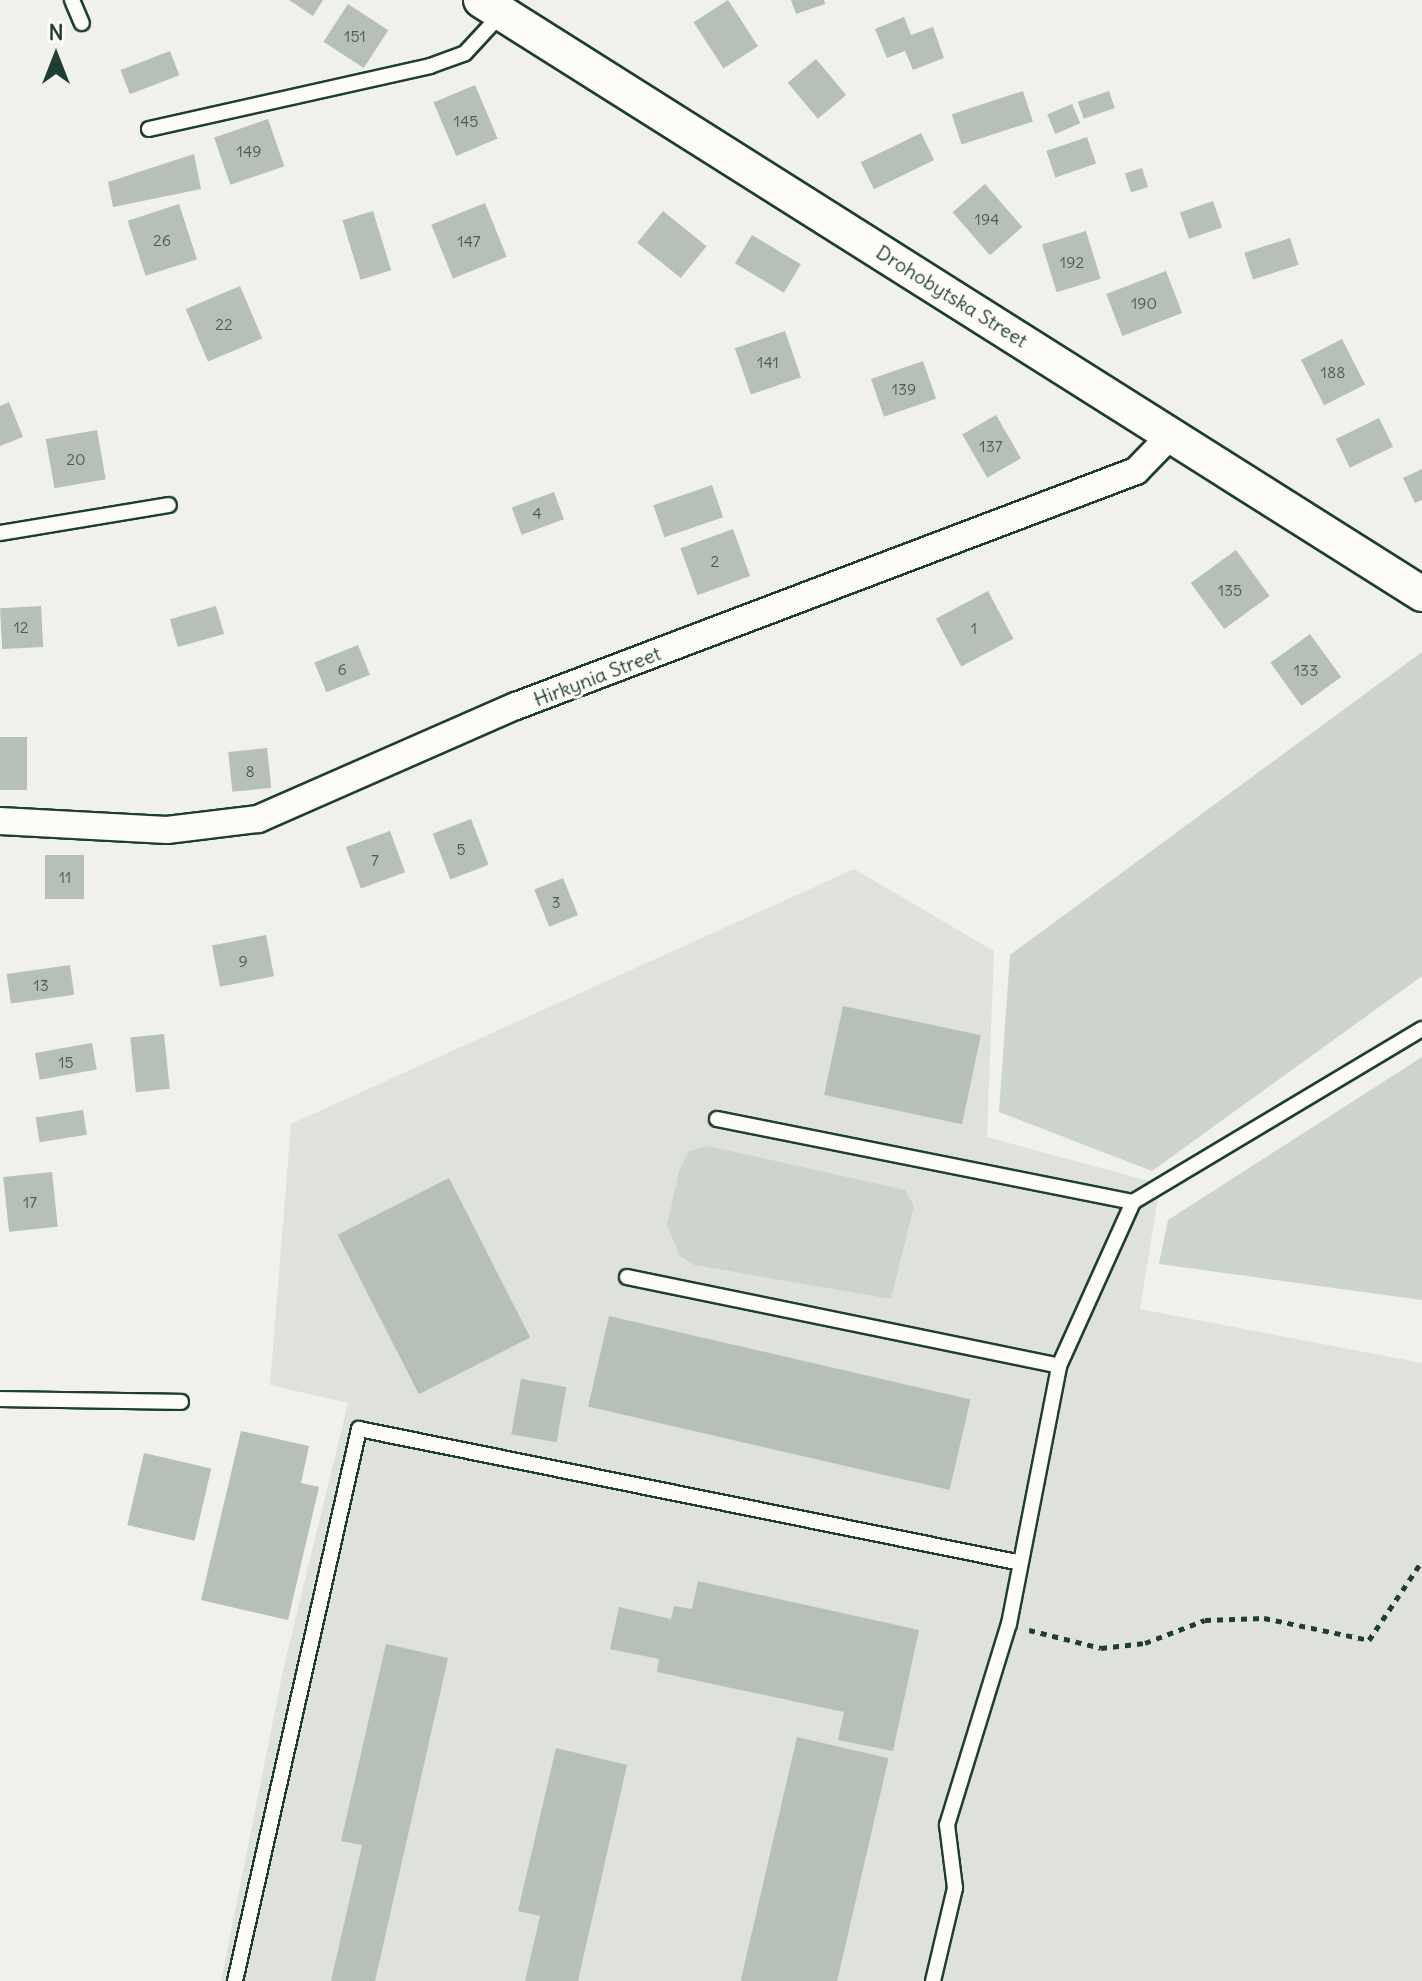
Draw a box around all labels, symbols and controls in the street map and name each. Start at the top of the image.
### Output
north arrow [16,16,96,96]
text: N [48,18,64,46]
house number: 151 [344,26,366,46]
house number: 145 [454,111,478,131]
house number: 149 [237,141,261,161]
house number: 194 [975,209,999,229]
house number: 26 [153,230,171,250]
house number: 147 [457,231,481,251]
street label: Drohobytska Street [872,240,1032,352]
house number: 192 [1060,252,1084,272]
house number: 190 [1131,293,1157,313]
house number: 22 [215,314,233,334]
house number: 141 [757,352,779,372]
house number: 188 [1321,362,1345,382]
house number: 139 [892,379,916,399]
house number: 137 [979,436,1003,456]
house number: 20 [66,449,86,469]
house number: 4 [532,503,542,523]
house number: 2 [711,551,719,571]
house number: 135 [1218,580,1242,600]
house number: 12 [13,617,29,637]
house number: 1 [971,618,977,638]
street label: Hirkynia Street [530,641,664,711]
house number: 6 [337,659,347,679]
house number: 133 [1294,660,1318,680]
house number: 8 [245,761,255,781]
house number: 5 [456,839,466,859]
house number: 7 [371,850,379,870]
house number: 11 [59,867,71,887]
house number: 3 [551,892,561,912]
house number: 9 [238,951,248,971]
house number: 13 [33,975,49,995]
house number: 15 [58,1052,74,1072]
house number: 17 [23,1192,37,1212]

